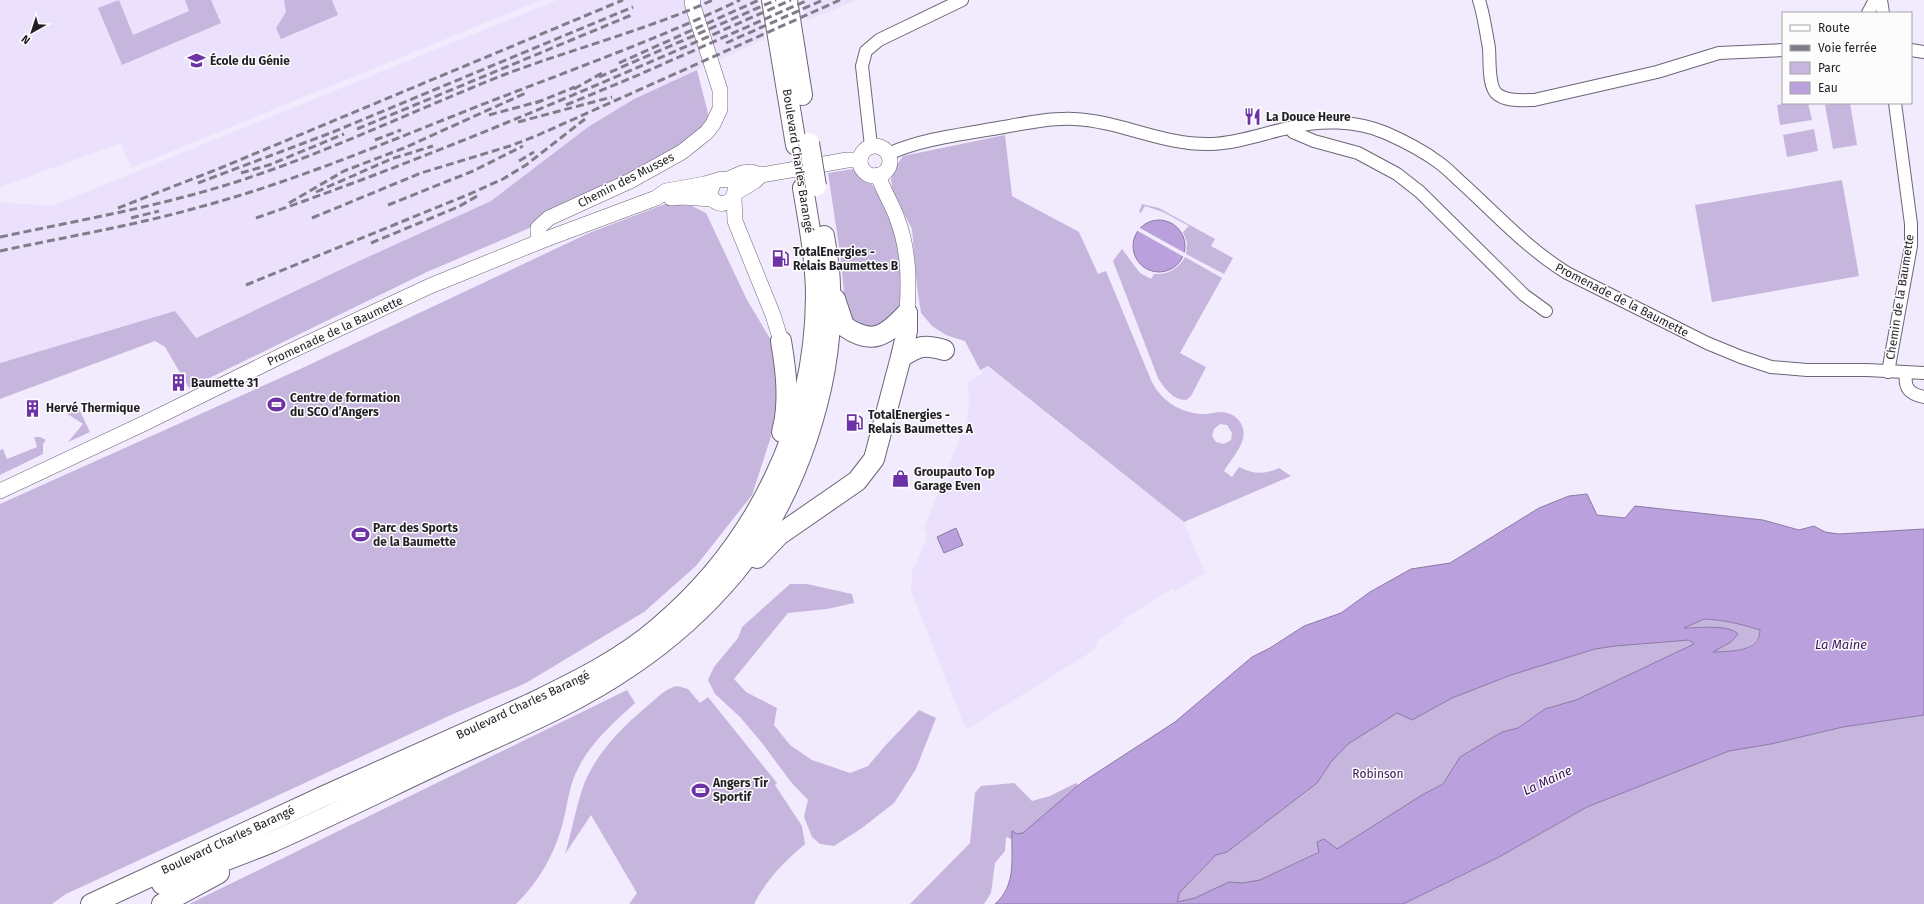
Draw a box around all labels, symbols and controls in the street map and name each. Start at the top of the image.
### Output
north arrow [12,12,52,52]
legend [1782,12,1912,104]
text: Route [1818,21,1850,35]
text: N [19,32,33,47]
text: Voie ferrée [1818,41,1877,55]
school or university icon: École du Génie [187,51,207,71]
place label: École du Génie [210,52,290,68]
text: Parc [1818,61,1841,75]
text: Eau [1818,81,1838,95]
street label: Boulevard Charles Barangé [780,88,816,234]
restaurant icon: La Douce Heure [1243,107,1263,127]
place label: La Douce Heure [1266,110,1351,124]
street label: Chemin des Musses [576,149,677,210]
street label: Chemin de la Baumette [1883,233,1917,361]
place label: TotalEnergies - Relais Baumettes B [793,245,899,273]
fuel station icon: TotalEnergies - Relais Baumettes B [770,249,790,269]
street label: Promenade de la Baumette [1553,260,1691,340]
street label: Promenade de la Baumette [265,293,405,369]
building icon: Baumette 31 [168,373,188,393]
place label: Baumette 31 [191,376,259,390]
place label: Centre de formation du SCO d’Angers [290,391,400,419]
sports icon: Centre de formation du SCO d’Angers [267,395,287,415]
building icon: Hervé Thermique [23,398,43,418]
place label: Hervé Thermique [46,401,140,415]
place label: TotalEnergies - Relais Baumettes A [868,408,974,436]
fuel station icon: TotalEnergies - Relais Baumettes A [845,412,865,432]
place label: Groupauto Top Garage Even [914,465,995,493]
shop icon: Groupauto Top Garage Even [891,469,911,489]
place label: Parc des Sports de la Baumette [373,521,458,549]
sports icon: Parc des Sports de la Baumette [350,525,370,545]
water label: La Maine [1815,637,1867,652]
street label: Boulevard Charles Barangé [454,668,592,742]
water label: La Maine [1520,763,1574,798]
park label: Robinson [1352,767,1404,781]
place label: Angers Tir Sportif [712,776,768,804]
sports icon: Angers Tir Sportif [690,780,710,800]
street label: Boulevard Charles Barangé [159,803,297,877]

